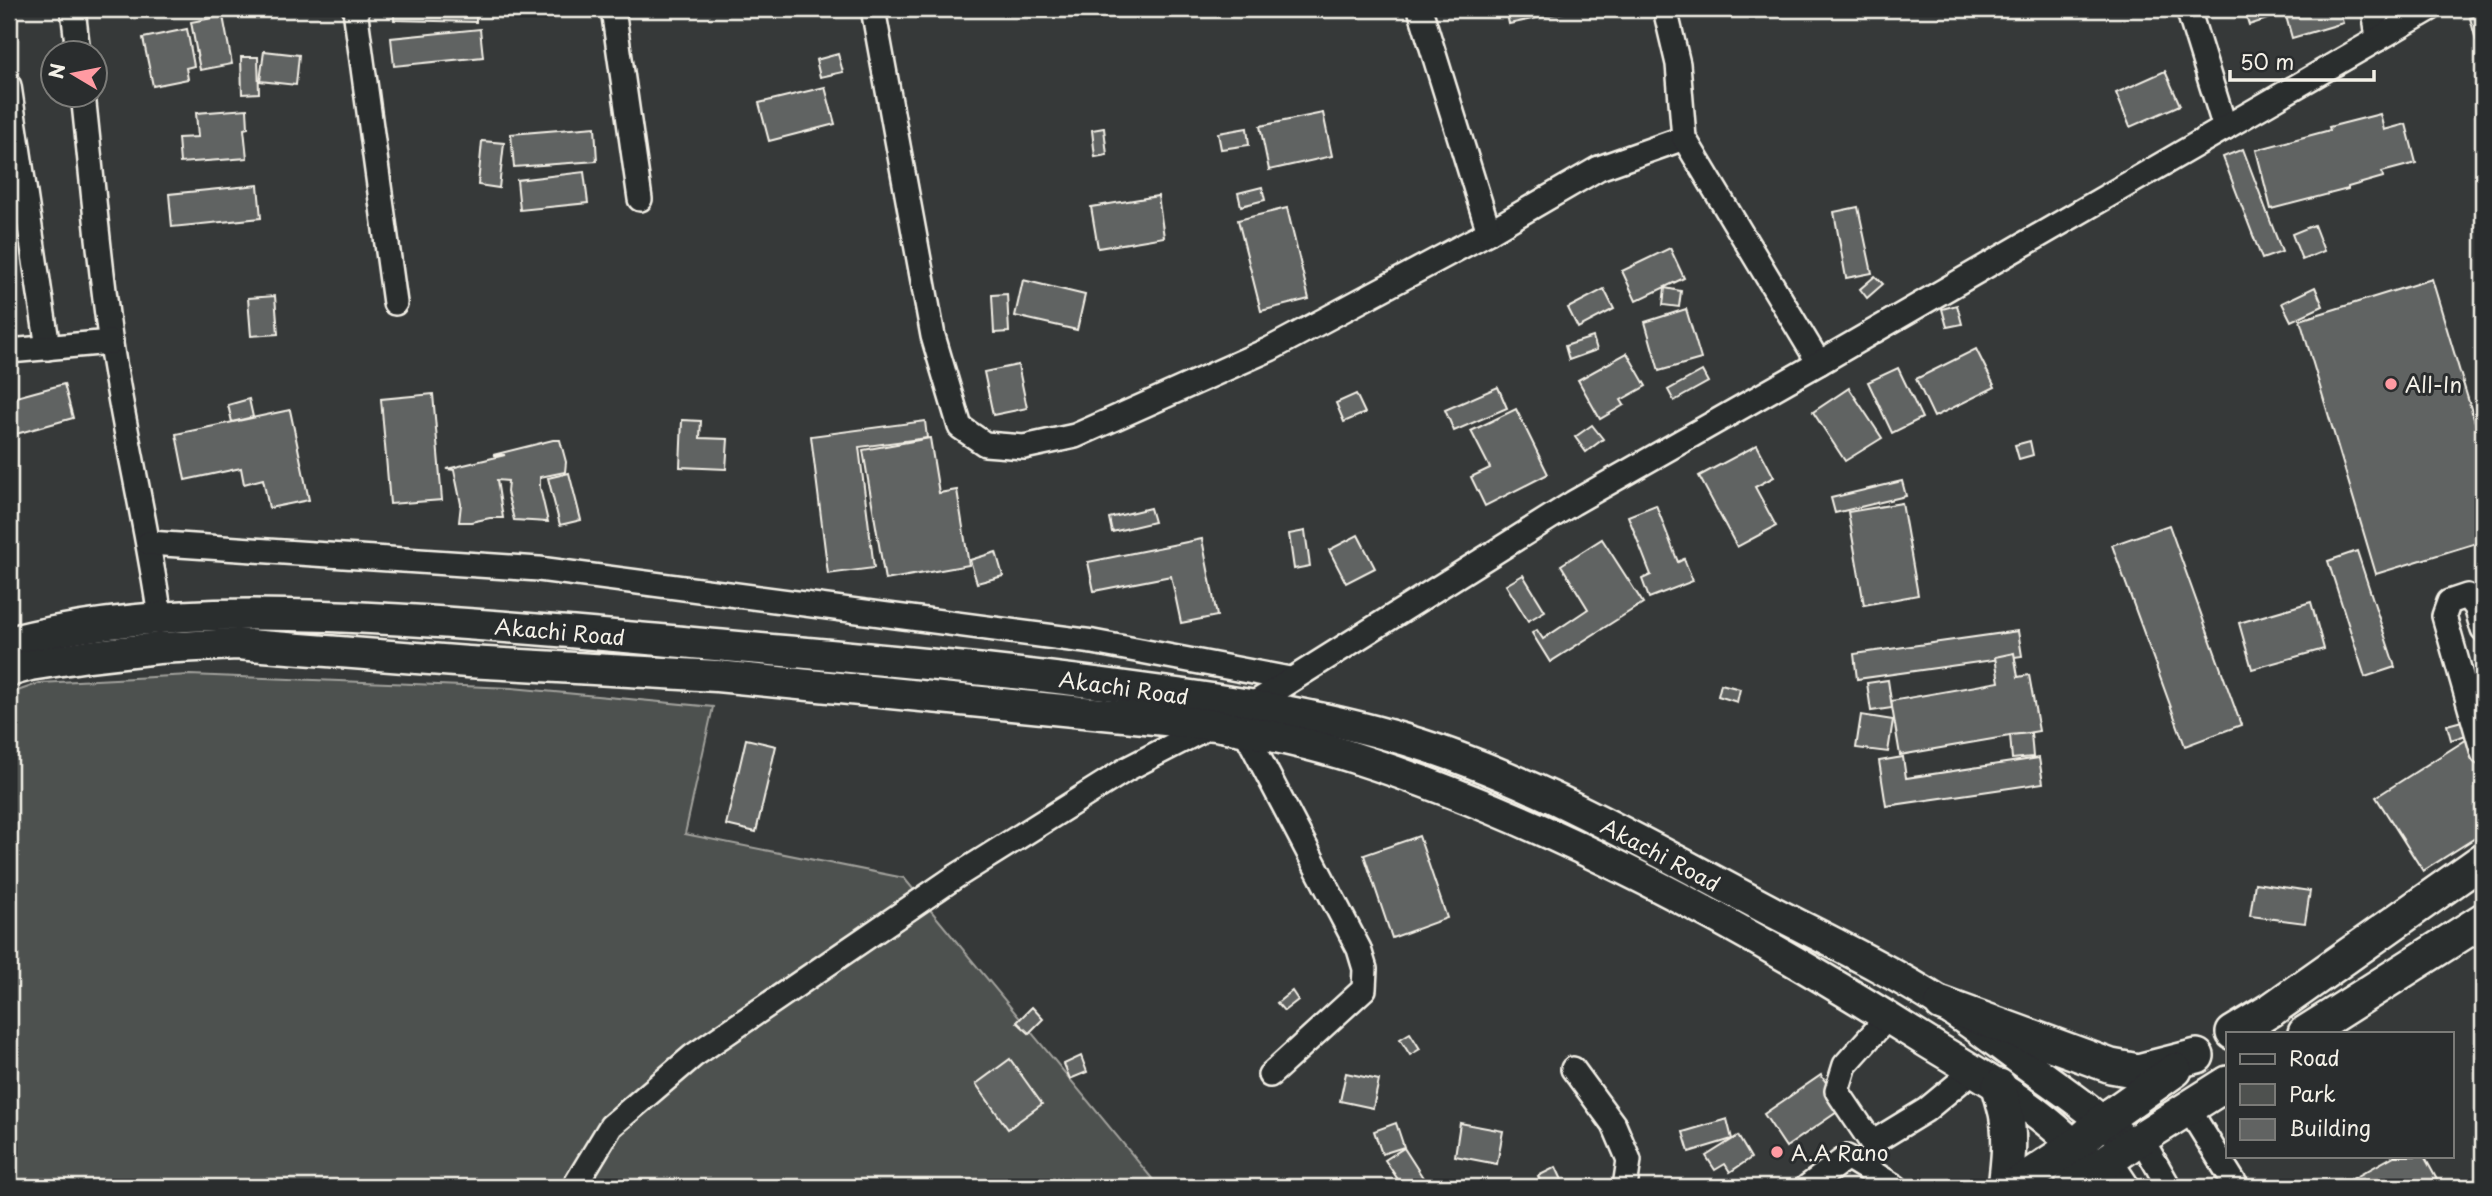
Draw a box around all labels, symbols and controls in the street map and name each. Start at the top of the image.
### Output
north arrow [38,38,108,108]
scale bar [2230,38,2373,82]
text: 50 m [2240,45,2294,77]
text: N [41,61,71,81]
place label: All-In [2405,368,2462,400]
marker: All-In [2383,376,2399,392]
street label: Akachi Road [493,609,627,653]
street label: Akachi Road [1057,662,1191,712]
street label: Akachi Road [1596,809,1726,899]
legend [2226,1032,2454,1158]
text: Road [2289,1041,2340,1073]
text: Park [2289,1077,2336,1109]
text: Building [2289,1111,2371,1143]
place label: A.A Rano [1791,1136,1888,1168]
marker: A.A Rano [1769,1144,1785,1160]

